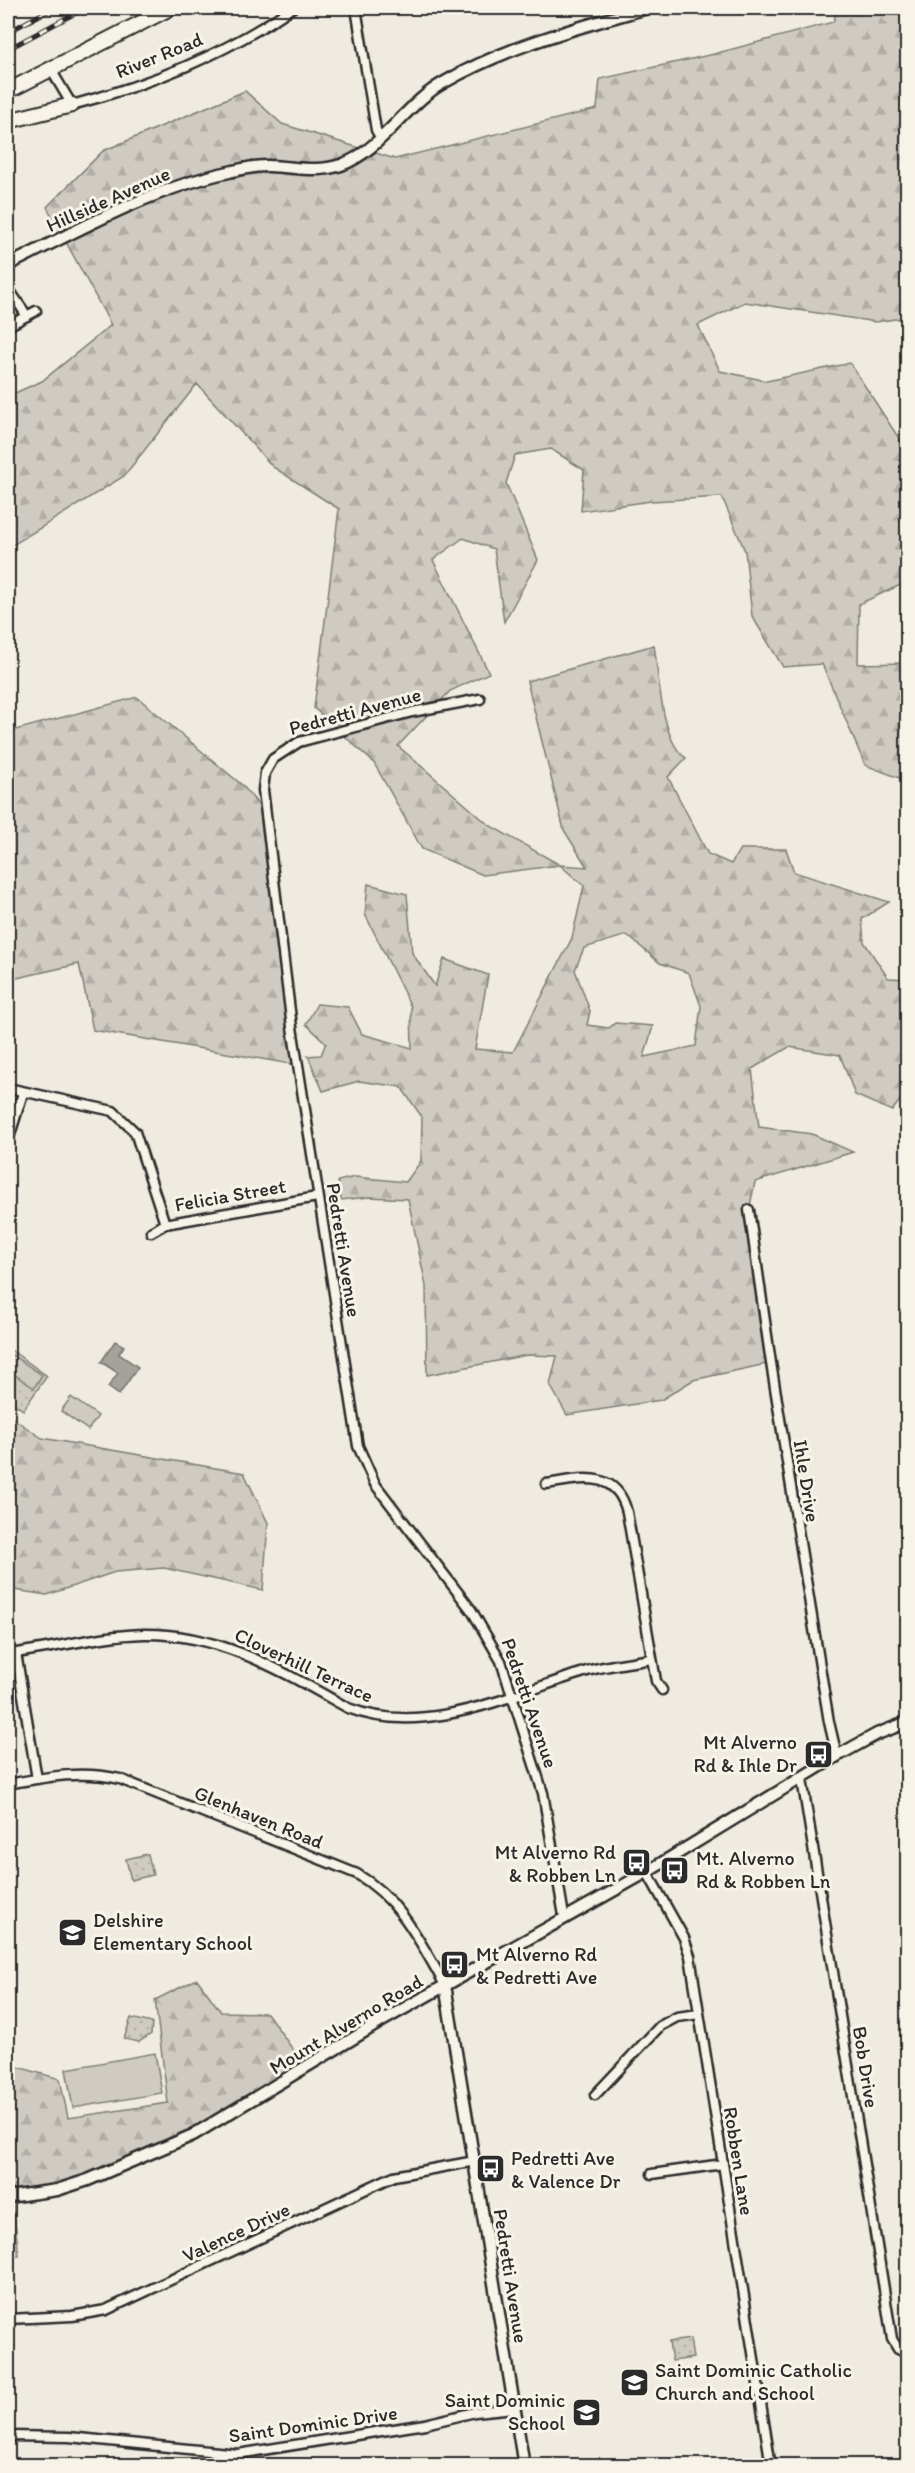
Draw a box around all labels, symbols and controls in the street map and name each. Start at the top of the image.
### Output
street label: River Road [112,27,206,83]
street label: Hillside Avenue [42,161,174,237]
street label: Pedretti Avenue [286,682,424,740]
street label: Felicia Street [173,1173,288,1217]
street label: Pedretti Avenue [322,1181,366,1319]
street label: Ihle Drive [789,1438,825,1524]
street label: Cloverhill Terrace [231,1622,377,1708]
street label: Pedretti Avenue [497,1635,563,1771]
place label: Mt Alverno Rd & Ihle Dr [694,1730,797,1777]
bus stop icon: Mt Alverno Rd & Ihle Dr [802,1738,834,1770]
street label: Glenhaven Road [191,1780,327,1854]
place label: Mt Alverno Rd & Robben Ln [495,1840,616,1887]
place label: Mt. Alverno Rd & Robben Ln [696,1846,831,1893]
bus stop icon: Mt Alverno Rd & Robben Ln [621,1847,653,1879]
bus stop icon: Mt. Alverno Rd & Robben Ln [659,1854,691,1886]
place label: Delshire Elementary School [93,1908,253,1955]
school or university icon: Delshire Elementary School [56,1916,88,1948]
place label: Mt Alverno Rd & Pedretti Ave [476,1942,597,1989]
bus stop icon: Mt Alverno Rd & Pedretti Ave [439,1949,471,1981]
street label: Mount Alverno Road [265,1969,427,2079]
street label: Bob Drive [848,2024,884,2110]
street label: Robben Lane [719,2105,759,2217]
place label: Pedretti Ave & Valence Dr [511,2146,620,2193]
bus stop icon: Pedretti Ave & Valence Dr [474,2153,506,2185]
street label: Valence Drive [178,2197,294,2267]
street label: Pedretti Avenue [489,2207,533,2345]
place label: Saint Dominic Catholic Church and School [655,2358,852,2405]
school or university icon: Saint Dominic Catholic Church and School [618,2366,650,2398]
place label: Saint Dominic School [445,2388,565,2435]
school or university icon: Saint Dominic School [570,2396,602,2428]
street label: Saint Dominic Drive [227,2400,399,2448]

